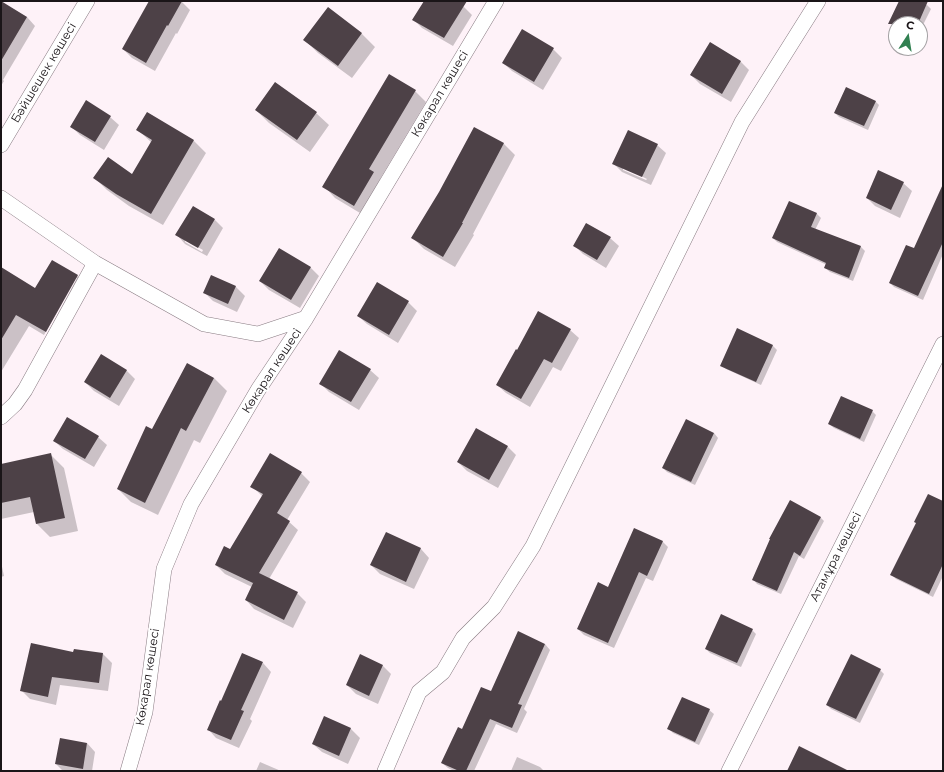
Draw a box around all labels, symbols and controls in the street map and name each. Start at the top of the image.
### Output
north arrow [888,16,928,56]
text: С [905,18,916,33]
street label: Бәйшешек көшесі [8,20,80,126]
street label: Көкарал көшесі [408,48,472,140]
street label: Көкарал көшесі [239,326,305,416]
street label: Атамұра көшесі [807,510,865,604]
street label: Көкарал көшесі [133,627,163,727]

